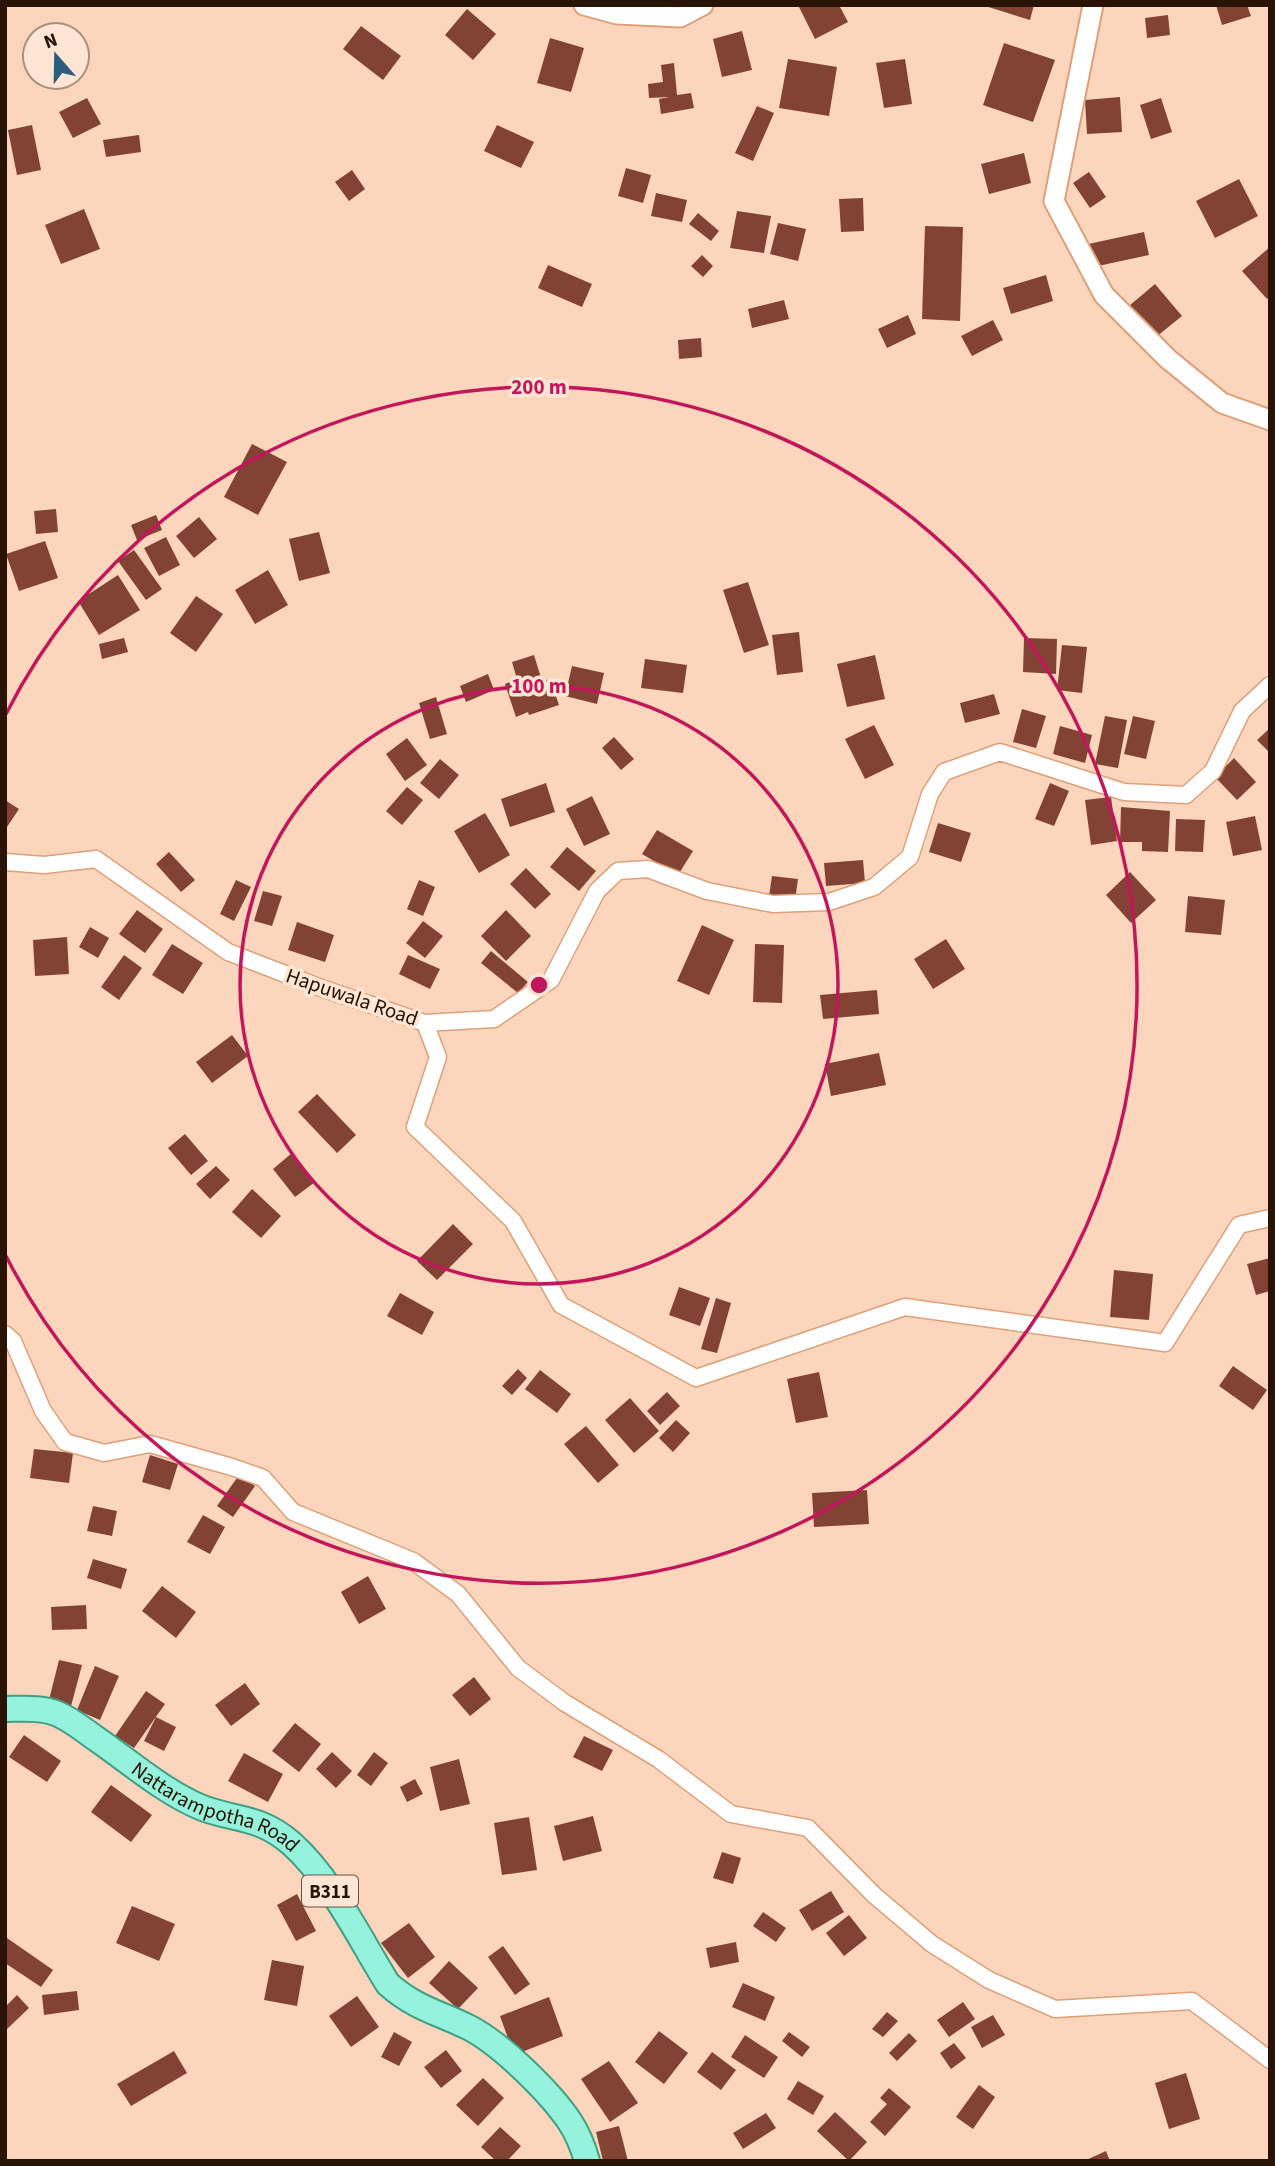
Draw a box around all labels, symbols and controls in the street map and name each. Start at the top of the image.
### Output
north arrow [21,21,91,91]
text: N [40,27,61,56]
text: 200 m [511,372,567,402]
text: 100 m [511,671,567,701]
street label: Hapuwala Road [282,960,422,1034]
centre of rings [527,973,551,997]
street label: Nattarampotha Road [125,1754,306,1859]
road number: B311 [302,1876,358,1907]

